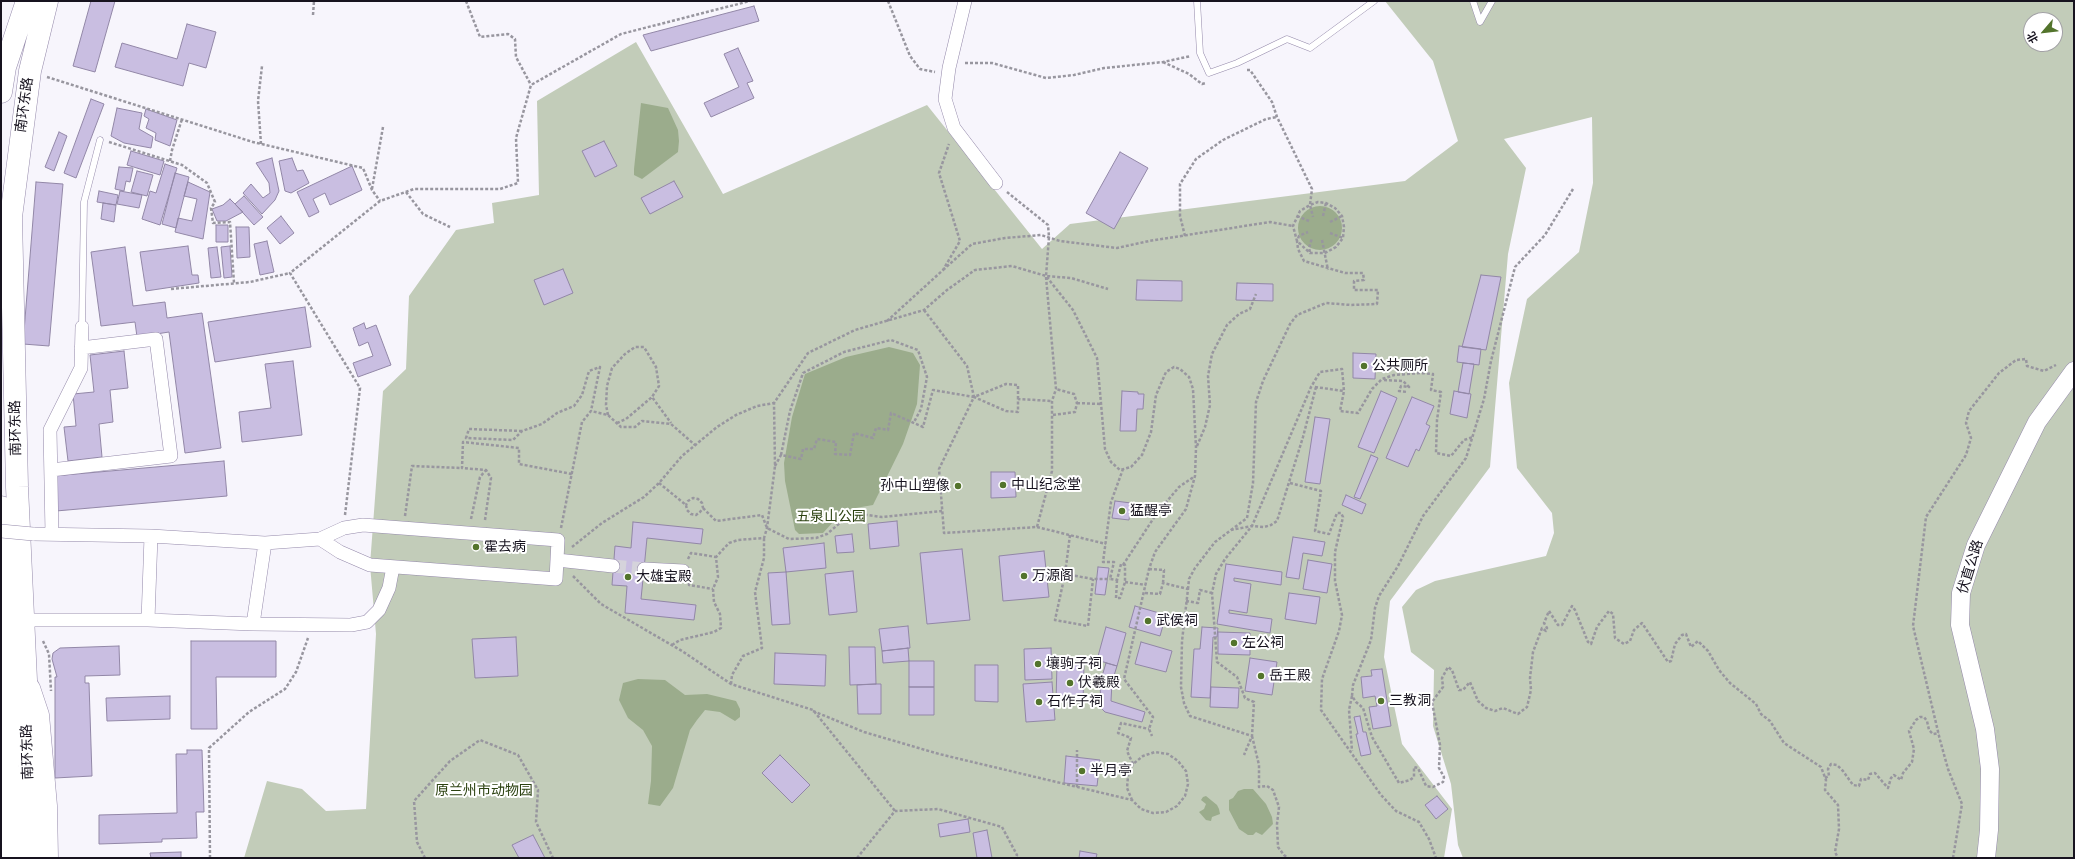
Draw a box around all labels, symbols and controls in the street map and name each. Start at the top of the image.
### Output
north arrow [2023,12,2063,52]
text: 北 [2025,29,2041,45]
street label: 南环东路 [13,76,37,134]
place label: 公共厕所 [1372,358,1428,374]
marker: 公共厕所 [1359,361,1369,371]
street label: 南环东路 [7,400,25,456]
place label: 中山纪念堂 [1011,477,1081,493]
place label: 孙中山塑像 [880,478,950,494]
marker: 中山纪念堂 [998,480,1008,490]
marker: 孙中山塑像 [953,481,963,491]
place label: 猛醒亭 [1130,503,1172,519]
marker: 猛醒亭 [1117,506,1127,516]
park label: 五泉山公园 [796,509,866,525]
street label: 伏直公路 [1955,538,1987,596]
place label: 霍去病 [484,539,526,555]
marker: 霍去病 [471,542,481,552]
place label: 万源阁 [1032,568,1074,584]
place label: 大雄宝殿 [636,569,692,585]
marker: 万源阁 [1019,571,1029,581]
marker: 大雄宝殿 [623,572,633,582]
place label: 武侯祠 [1156,613,1198,629]
marker: 武侯祠 [1143,616,1153,626]
place label: 左公祠 [1242,635,1284,651]
marker: 左公祠 [1229,638,1239,648]
place label: 壤驹子祠 [1046,656,1102,672]
marker: 壤驹子祠 [1033,659,1043,669]
place label: 岳王殿 [1269,668,1311,684]
marker: 岳王殿 [1256,671,1266,681]
place label: 伏羲殿 [1078,675,1120,691]
marker: 伏羲殿 [1065,678,1075,688]
place label: 三教洞 [1389,693,1431,709]
place label: 石作子祠 [1047,694,1103,710]
marker: 三教洞 [1376,696,1386,706]
marker: 石作子祠 [1034,697,1044,707]
street label: 南环东路 [19,724,37,780]
place label: 半月亭 [1090,763,1132,779]
marker: 半月亭 [1077,766,1087,776]
park label: 原兰州市动物园 [435,783,533,799]

